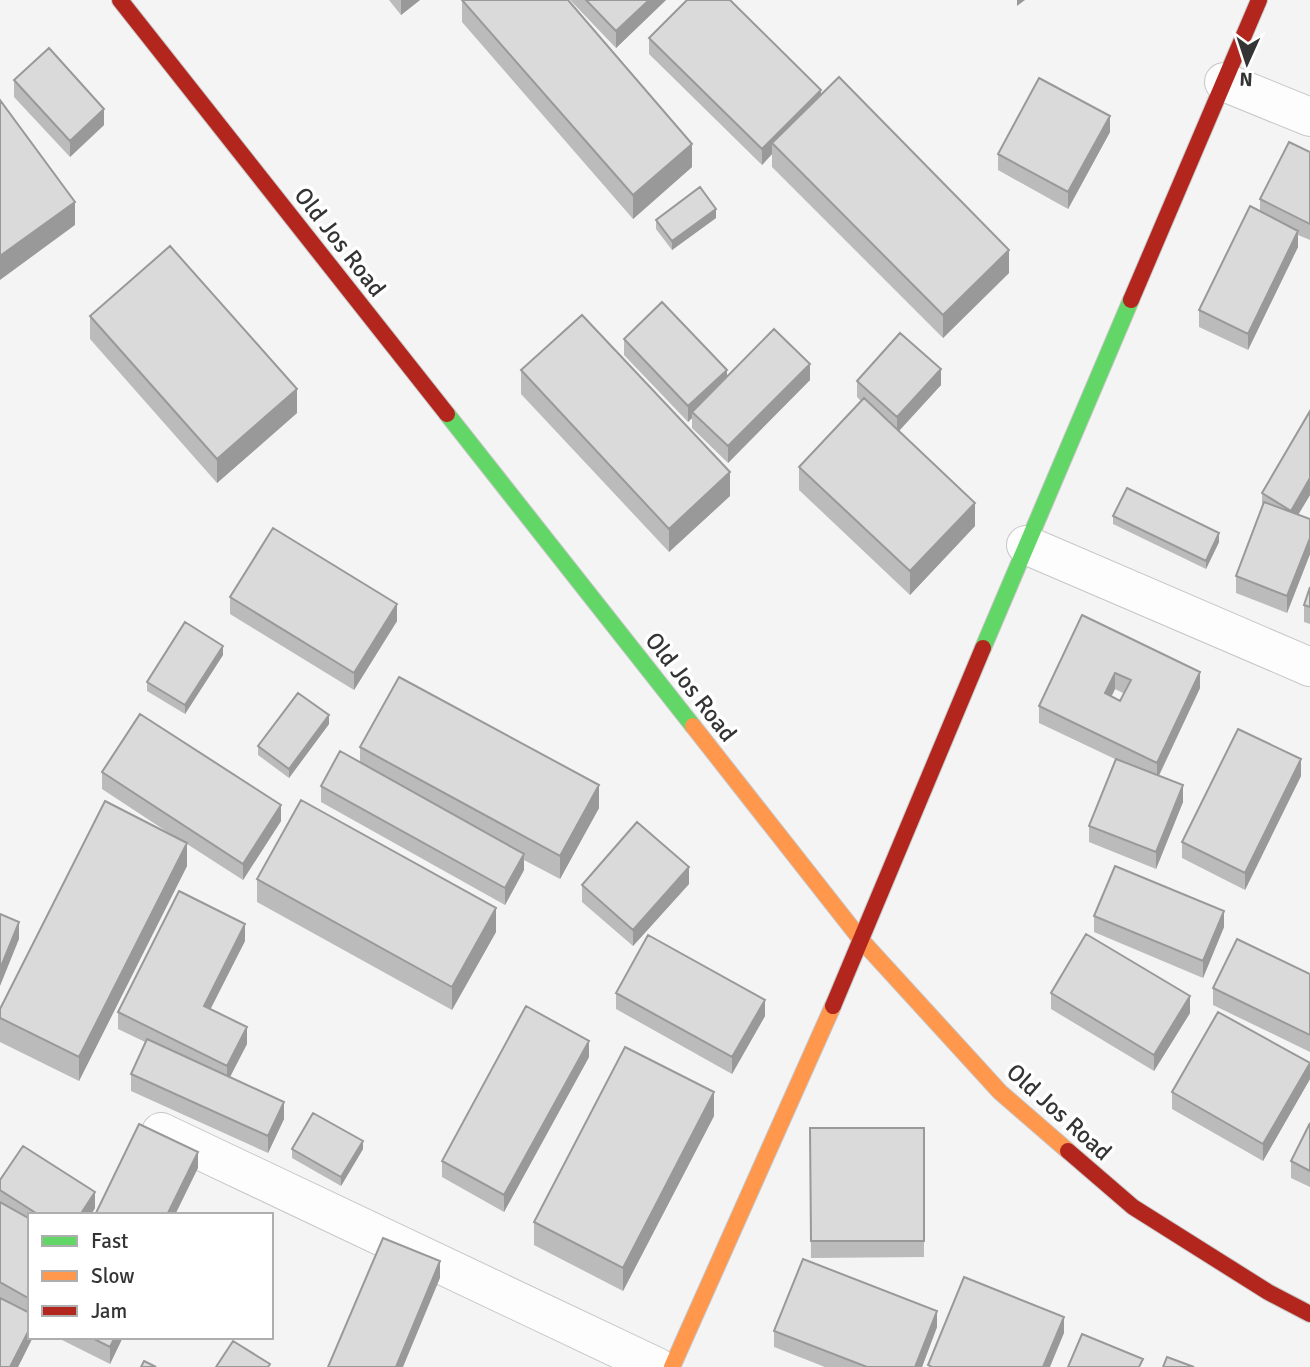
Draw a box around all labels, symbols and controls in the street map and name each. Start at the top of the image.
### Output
north arrow [1212,28,1282,98]
text: N [1239,67,1253,91]
street label: Old Jos Road [288,181,392,303]
street label: Old Jos Road [639,626,743,748]
street label: Old Jos Road [1000,1057,1118,1167]
legend [28,1213,273,1339]
text: Fast [91,1228,128,1254]
text: Slow [91,1263,135,1289]
text: Jam [91,1298,127,1324]

